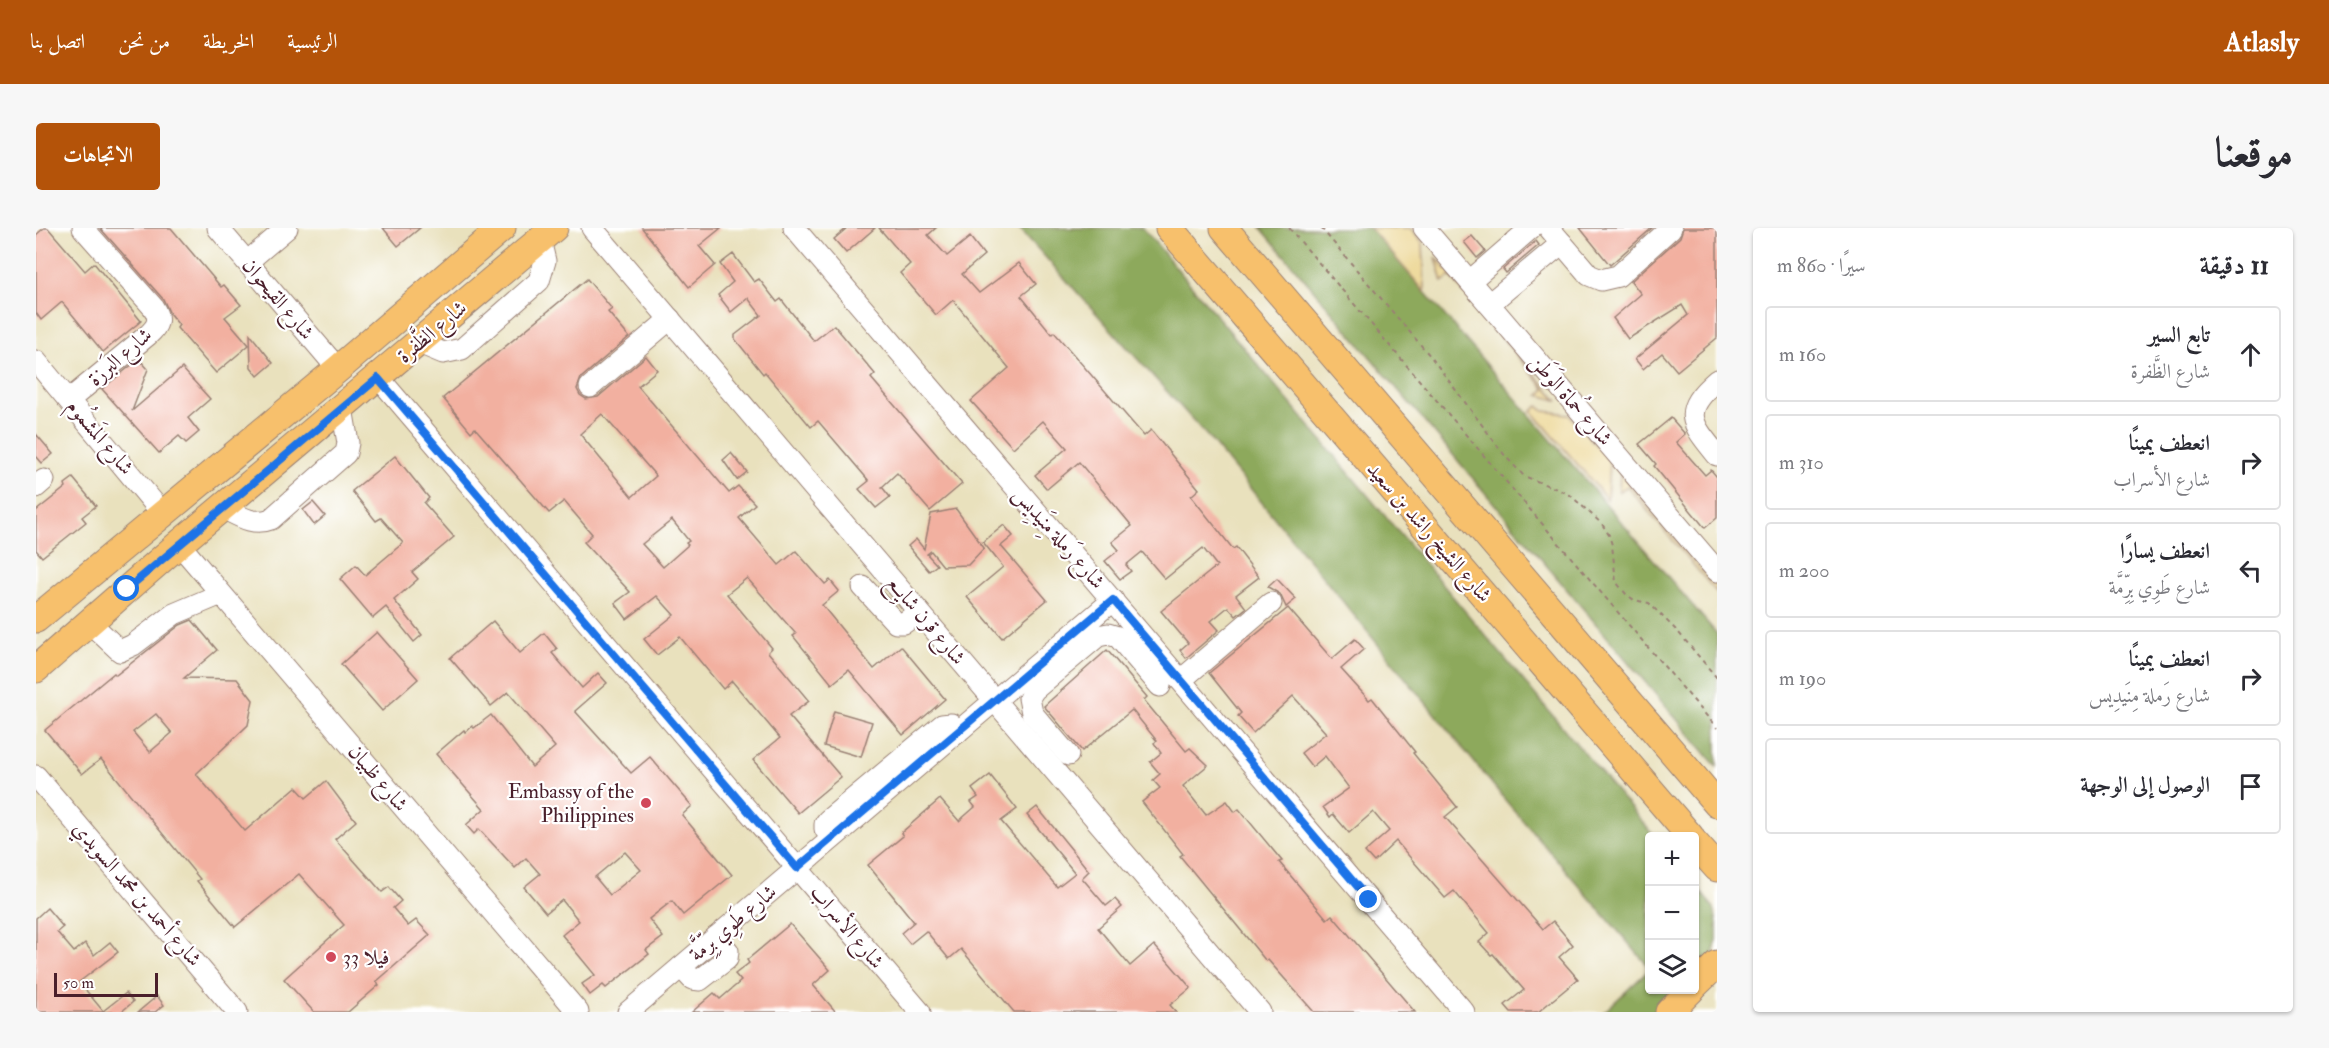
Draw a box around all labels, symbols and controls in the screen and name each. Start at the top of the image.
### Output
text: Atlasly [2225,25,2299,60]
text: اتصل بنا [30,28,85,55]
text: من نحن [118,28,170,55]
text: الخريطة [203,28,254,55]
text: الرئيسية [287,28,338,55]
button: الاتجاهات [36,123,160,190]
text: موقعنا [2215,127,2293,179]
text: 11 دقيقة [2200,250,2269,282]
street label: شارع القيحوان [233,252,320,348]
text: سيرًا · 860 m [1777,253,1866,278]
street label: شارع الظَّفرة [388,291,475,372]
street label: شارع البَرزة [81,320,160,395]
text: تابع السير [2148,321,2210,349]
icon: ahead [2234,338,2267,371]
text: 160 m [1779,342,1826,367]
street label: شارع حُماة الوَطَن [1521,345,1622,454]
text: شارع الظَّفرة [2130,359,2210,384]
street label: شارع المَشمُوم [57,390,144,483]
text: انعطف يمينًا [2129,429,2210,457]
icon: right [2234,446,2267,479]
text: 310 m [1779,450,1824,475]
street label: شارع الشيخ راشد بن سعيد [1357,456,1498,611]
text: شارع الأسراب [2113,467,2210,492]
street label: شارع رَملة مِنَيدِيس [1004,480,1112,598]
text: انعطف يسارًا [2120,537,2210,565]
icon: left [2234,554,2267,587]
text: 200 m [1779,558,1829,583]
street label: شارع قرن شايِع [877,569,972,674]
route start [113,575,139,601]
text: شارع طَوِي بِرِّمَّة [2108,575,2210,600]
text: انعطف يمينًا [2129,645,2210,673]
icon: right [2234,662,2267,695]
text: 190 m [1779,666,1826,691]
text: شارع رَملة مِنَيدِيس [2089,683,2210,708]
street label: شارع ظبيان [339,739,414,820]
icon: arrive [2234,770,2267,803]
text: الوصول إلى الوجهة [2080,771,2210,799]
place label: Embassy of the Philippines [508,778,634,829]
marker: Embassy of the Philippines [639,796,653,810]
street label: شارع أحمد بن محمد السويدي [63,814,209,975]
map controls [1645,832,1699,994]
button: + [1645,832,1699,886]
street label: شارع طَوِي بِرِّمَّة [680,875,785,971]
street label: شارع الأسراب [801,878,892,977]
route end [1355,886,1381,912]
button: − [1645,886,1699,940]
button: layers [1645,940,1699,994]
place label: فيلا 33 [343,944,389,971]
marker: فيلا 33 [324,950,338,964]
scale bar [54,970,158,998]
text: 50 m [63,973,94,993]

